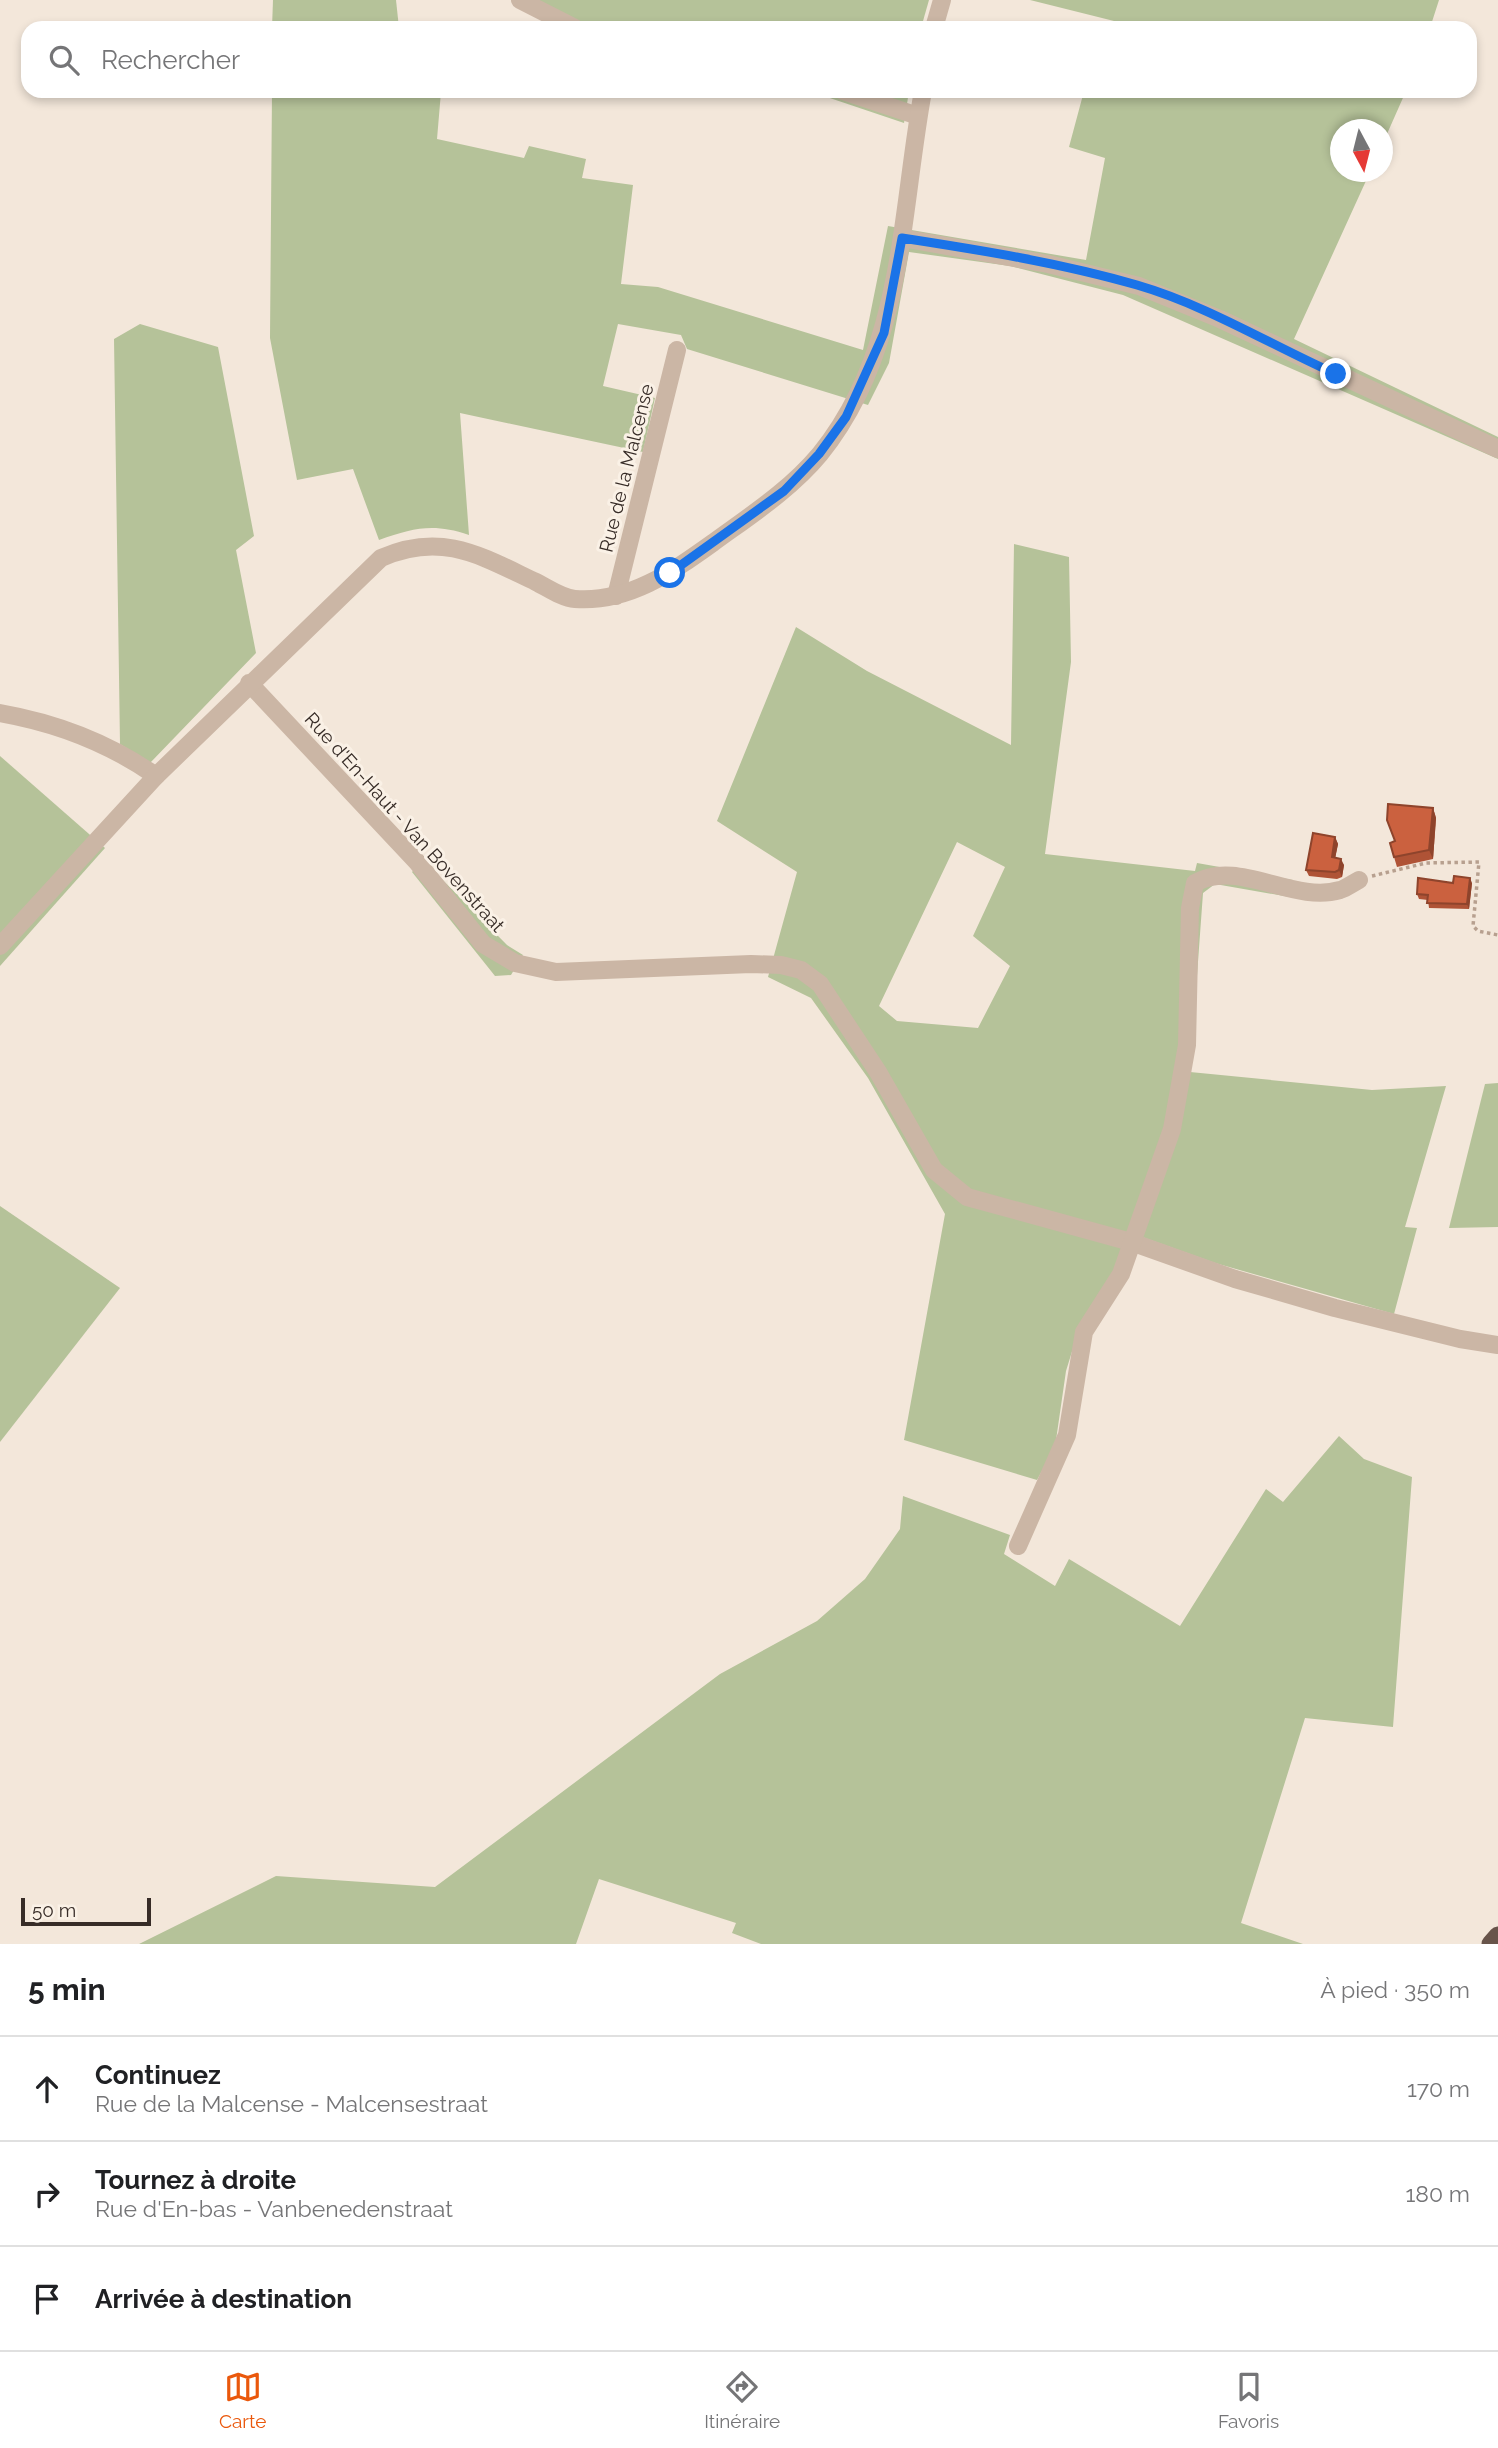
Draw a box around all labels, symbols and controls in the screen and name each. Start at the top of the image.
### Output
search box [21,21,1477,98]
icon: search [45,41,83,79]
text: Rechercher [101,45,240,75]
north arrow [1330,119,1393,182]
route end [1320,358,1351,389]
street label: Rue de la Malcense [594,382,658,554]
route start [654,557,685,588]
street label: Rue d'En-Haut - Van Bovenstraat [301,708,510,937]
scale bar [21,1895,150,1927]
text: 50 m [32,1899,76,1921]
text: 5 min [28,1972,106,2007]
text: À pied · 350 m [1320,1976,1470,2003]
text: Continuez [95,2060,221,2090]
icon: ahead [28,2070,66,2108]
text: 170 m [1407,2075,1470,2102]
text: Rue de la Malcense - Malcensestraat [95,2090,488,2117]
text: Tournez à droite [95,2165,296,2195]
icon: right [28,2175,66,2213]
text: 180 m [1405,2180,1470,2207]
text: Rue d'En-bas - Vanbenedenstraat [95,2195,453,2222]
icon: arrive [28,2280,66,2318]
text: Arrivée à destination [95,2284,352,2314]
tab: Carte [219,2368,266,2432]
tab: Itinéraire [704,2368,780,2432]
tab: Favoris [1218,2368,1279,2432]

